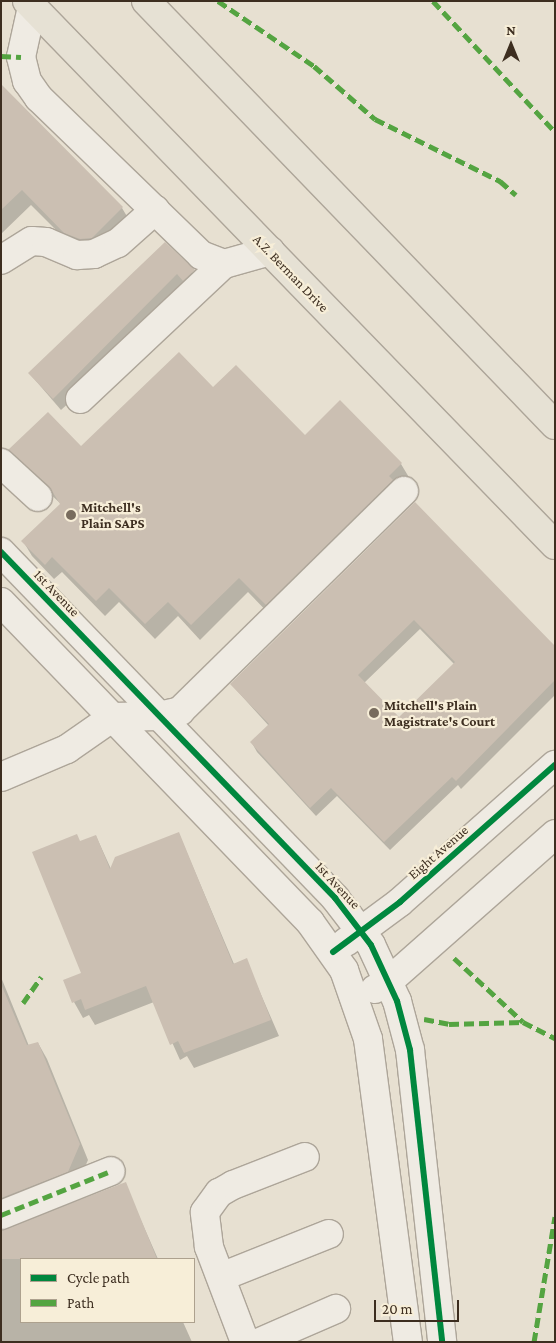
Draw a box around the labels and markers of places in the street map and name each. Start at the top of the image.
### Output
place label: Mitchell's Plain SAPS [81,499,145,532]
marker: Mitchell's Plain SAPS [65,509,77,521]
place label: Mitchell's Plain Magistrate's Court [384,697,495,730]
marker: Mitchell's Plain Magistrate's Court [368,707,380,719]

